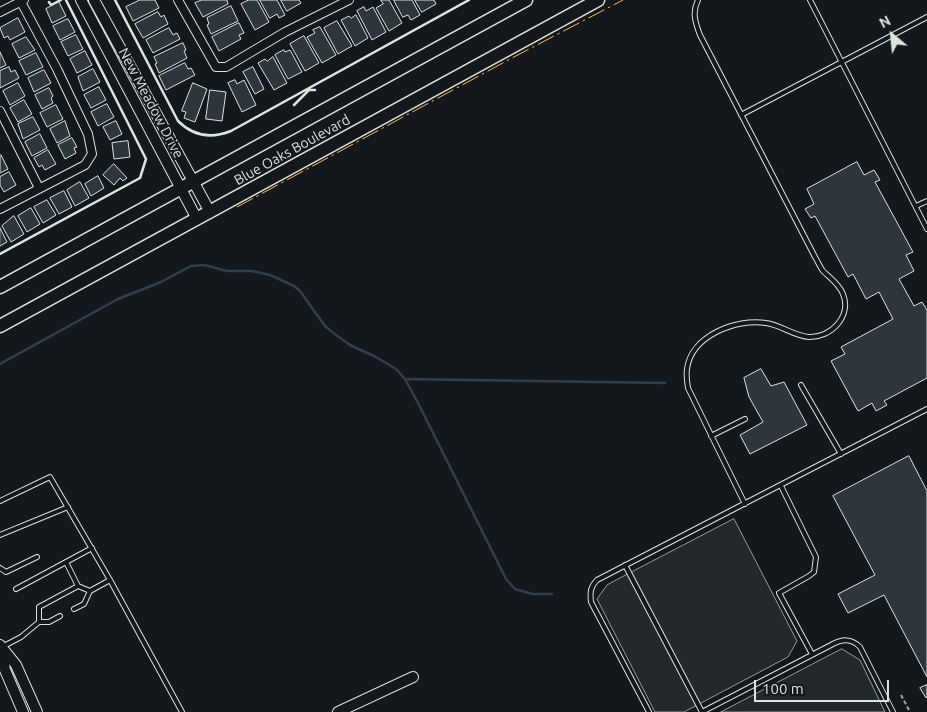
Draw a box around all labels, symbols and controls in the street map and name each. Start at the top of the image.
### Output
north arrow [867,10,917,60]
text: N [877,12,893,31]
street label: New Meadow Drive [115,45,187,161]
street label: Blue Oaks Boulevard [231,111,353,189]
scale bar [757,670,892,702]
text: 100 m [762,680,804,697]

